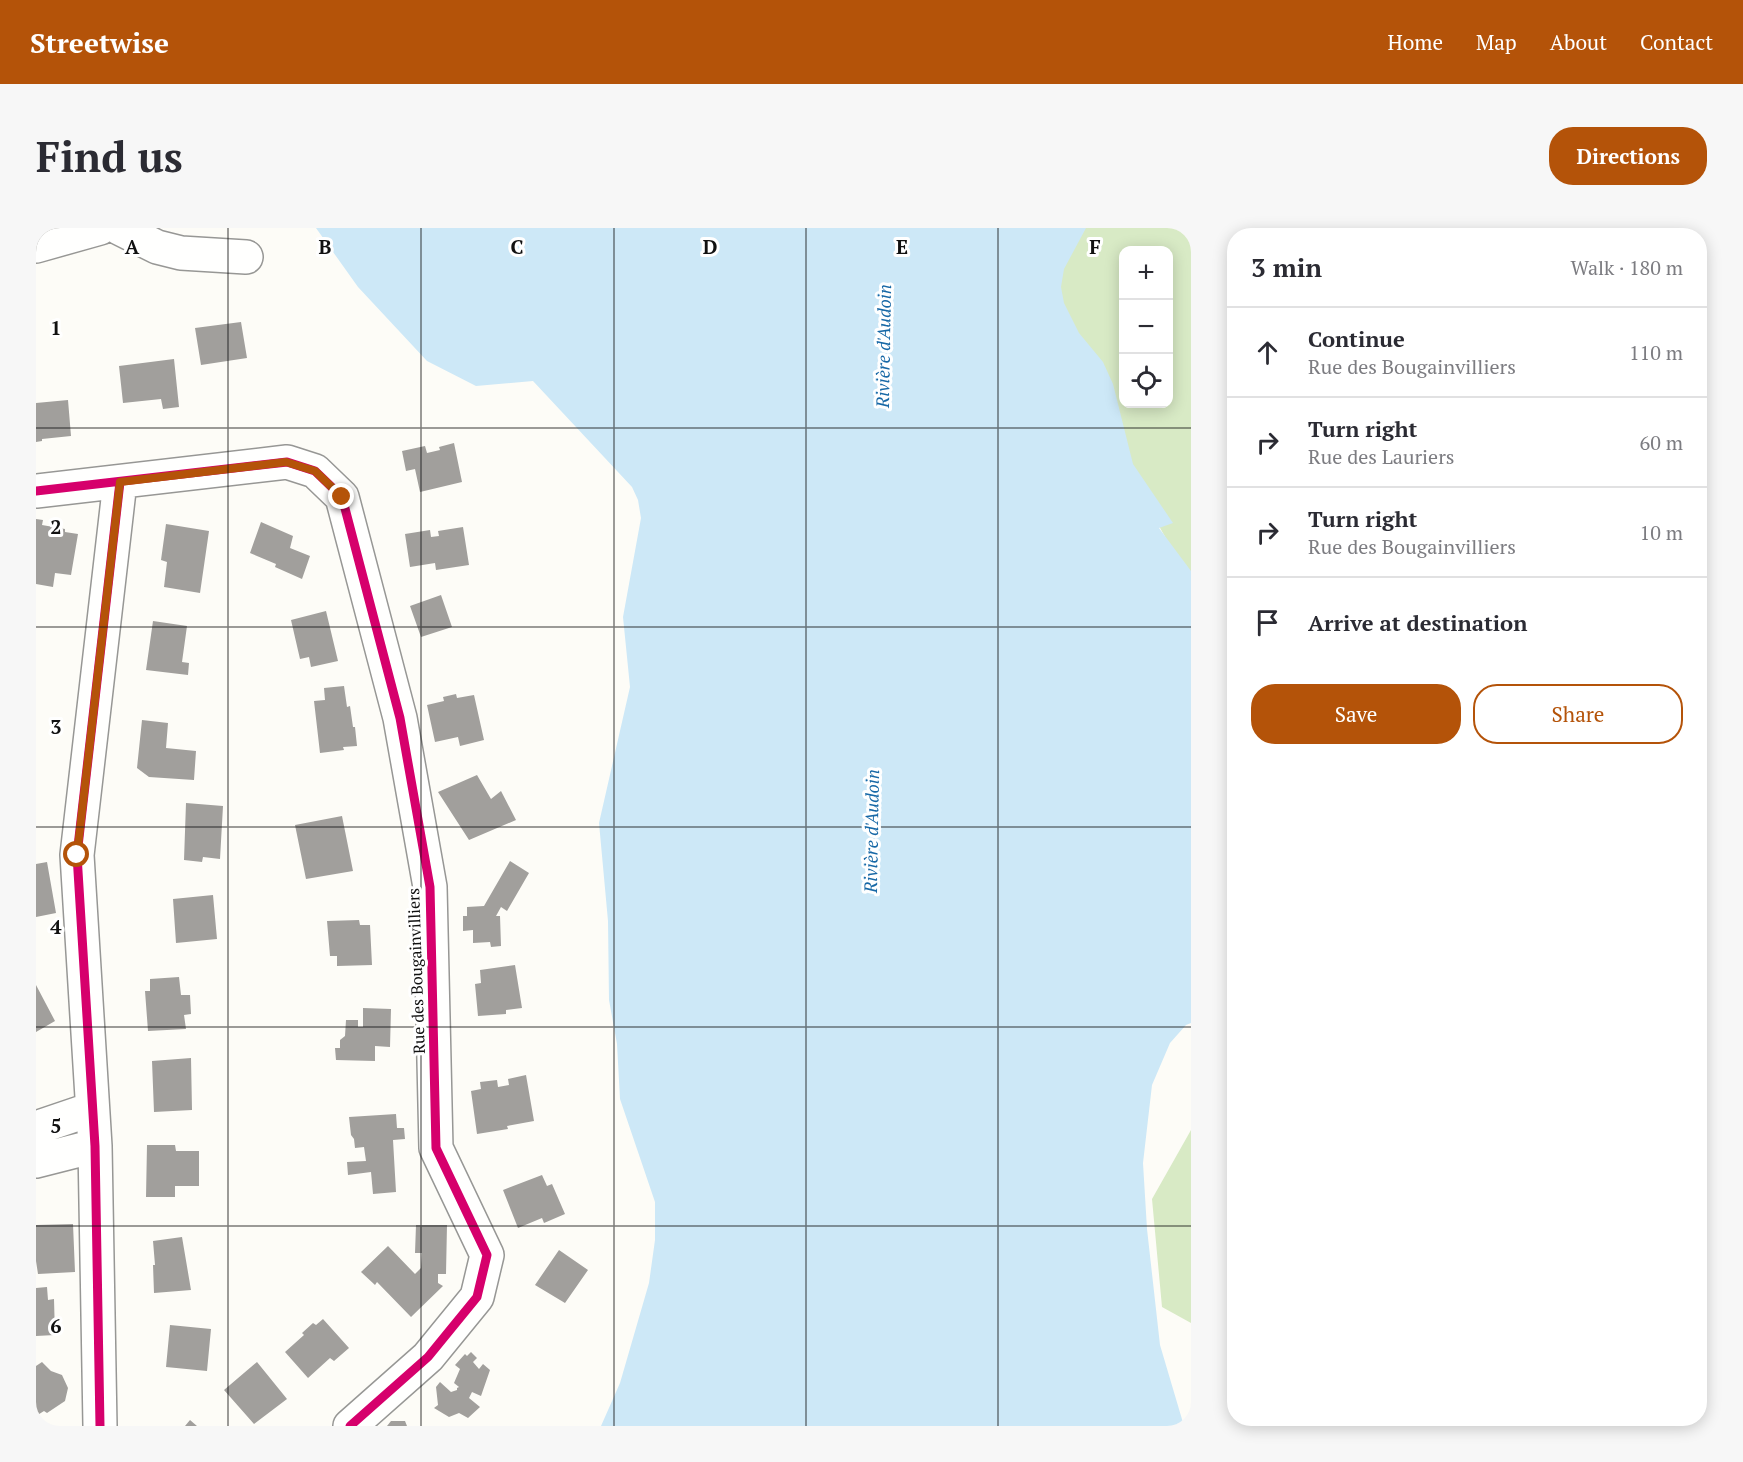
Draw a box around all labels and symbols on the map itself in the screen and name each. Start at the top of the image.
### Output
text: A [125,233,140,260]
text: B [319,233,332,260]
text: C [510,233,524,260]
text: D [703,233,717,260]
text: E [896,233,908,260]
text: F [1089,233,1101,260]
water label: Rivière d'Audoin [870,284,896,409]
text: 1 [50,314,62,341]
route end [328,483,354,509]
text: 2 [50,513,62,540]
text: 3 [50,713,62,740]
water label: Rivière d'Audoin [858,769,884,894]
route start [63,841,89,867]
street label: Rue des Bougainvilliers [402,887,430,1054]
text: 4 [50,913,62,940]
text: 5 [50,1112,62,1139]
text: 6 [50,1312,62,1339]

